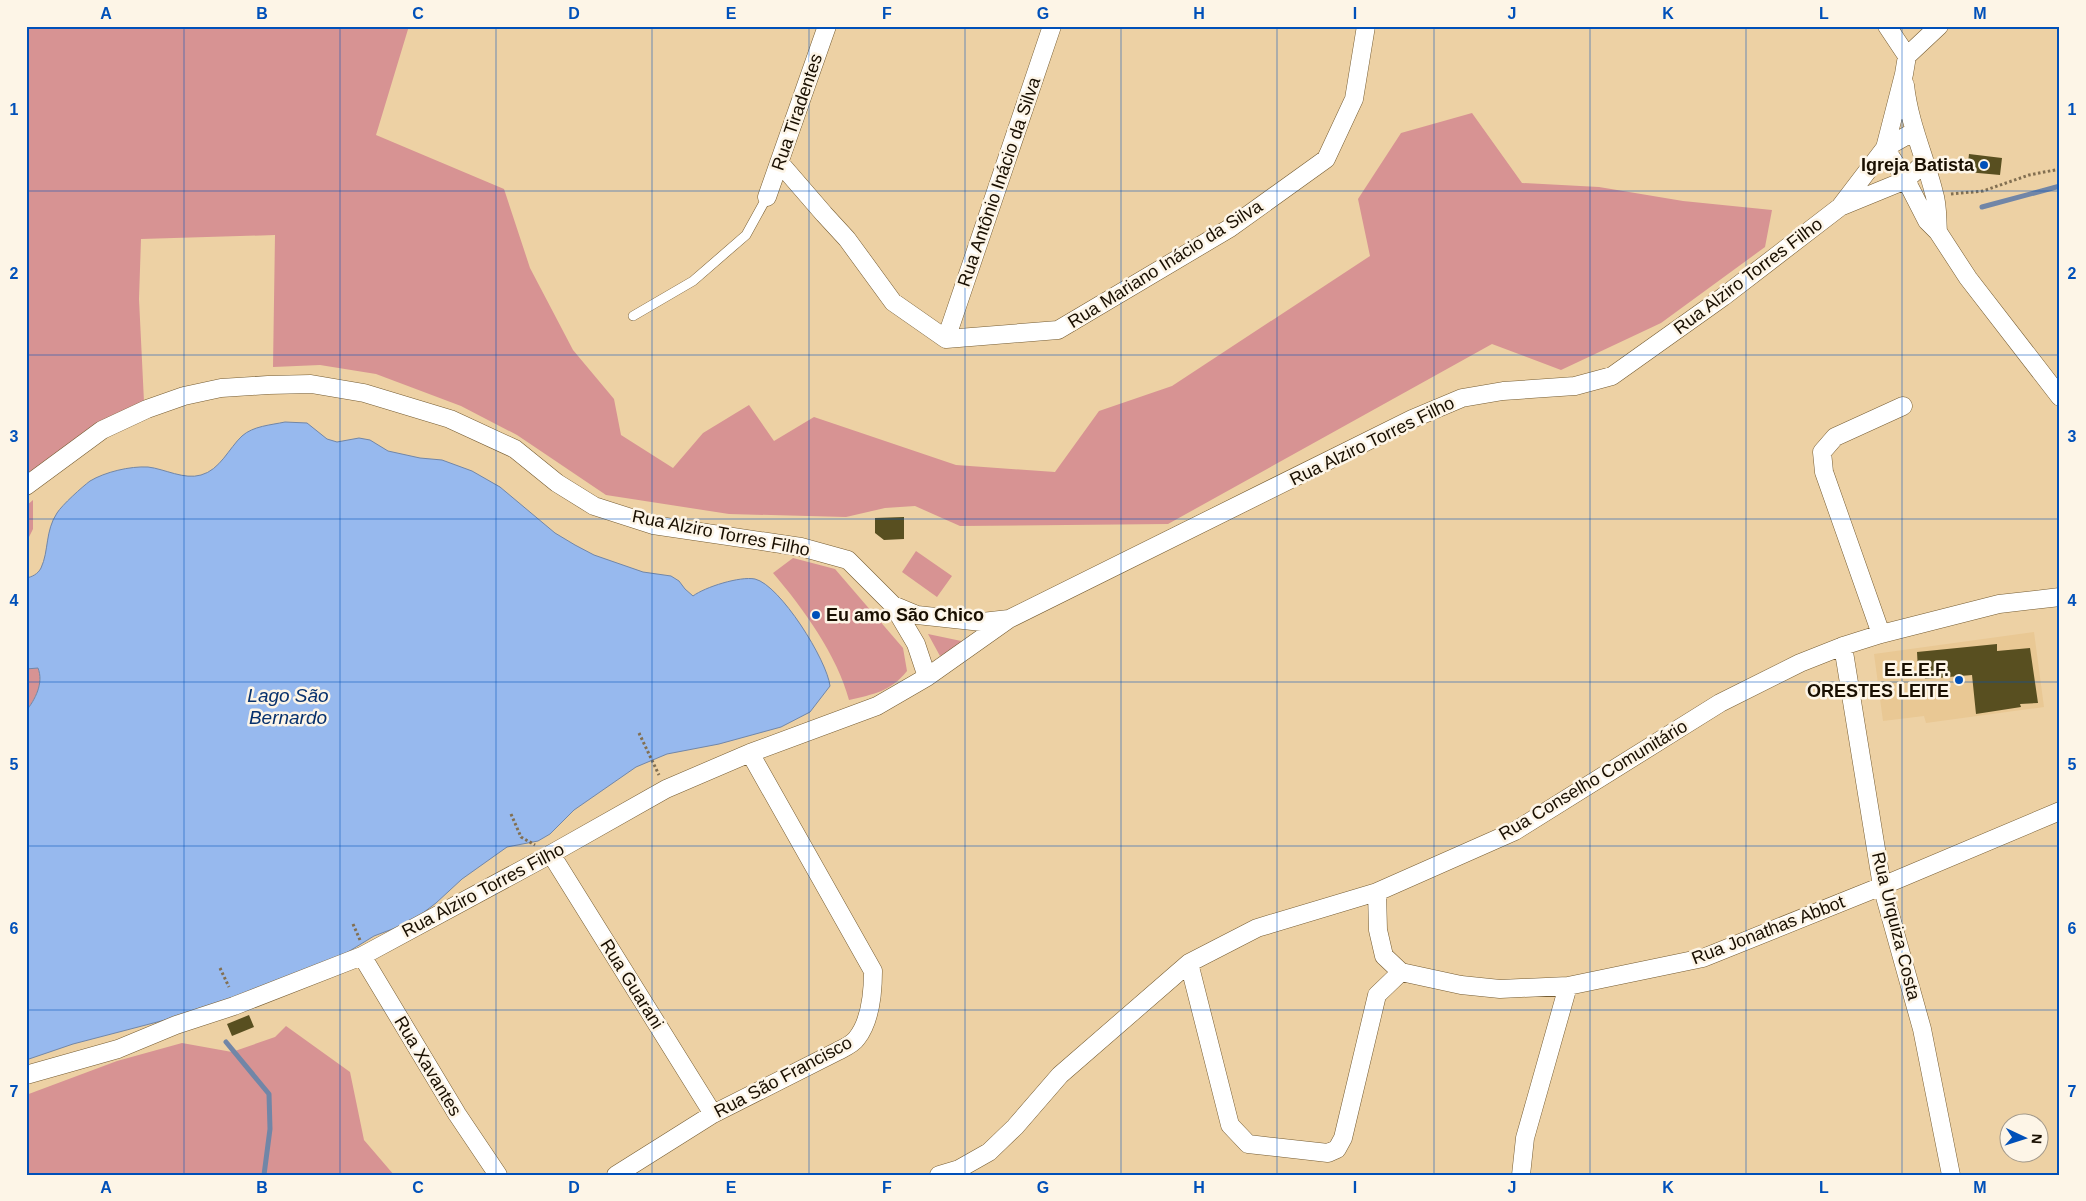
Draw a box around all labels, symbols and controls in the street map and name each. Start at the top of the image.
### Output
text: A [100,5,112,22]
text: B [256,5,268,22]
text: C [412,5,424,22]
text: D [568,5,580,22]
text: E [726,5,737,22]
text: F [882,5,892,22]
text: G [1037,5,1049,22]
text: H [1193,5,1205,22]
text: I [1353,5,1357,22]
text: J [1508,5,1516,22]
text: K [1662,5,1674,22]
text: L [1819,5,1829,22]
text: M [1973,5,1987,22]
street label: Rua Tiradentes [768,51,826,173]
street label: Rua Antônio Inácio da Silva [954,74,1045,289]
text: 1 [10,101,19,118]
text: 1 [2068,101,2077,118]
place label: Igreja Batista [1861,155,1975,175]
marker: Igreja Batista [1978,159,1990,171]
street label: Rua Mariano Inácio da Silva [1064,195,1267,332]
street label: Rua Alziro Torres Filho [1670,214,1826,338]
text: 2 [10,265,19,282]
text: 2 [2068,265,2077,282]
street label: Rua Alziro Torres Filho [1286,392,1458,490]
text: 3 [10,428,19,445]
text: 3 [2068,428,2077,445]
street label: Rua Alziro Torres Filho [630,506,812,560]
text: 4 [10,592,19,609]
text: 4 [2068,592,2077,609]
place label: Eu amo São Chico [826,605,984,625]
marker: Eu amo São Chico [810,609,822,621]
place label: E.E.E.F. ORESTES LEITE [1807,660,1949,701]
marker: E.E.E.F. ORESTES LEITE [1953,674,1965,686]
water label: Lago São Bernardo [247,685,329,728]
street label: Rua Conselho Comunitário [1495,716,1691,844]
text: 5 [10,756,19,773]
text: 5 [2068,756,2077,773]
street label: Rua Alziro Torres Filho [399,839,567,941]
street label: Rua Urquiza Costa [1868,850,1924,1003]
street label: Rua Jonathas Abbot [1689,892,1847,968]
text: 6 [10,920,19,937]
text: 6 [2068,920,2077,937]
street label: Rua Guarani [596,935,668,1033]
street label: Rua Xavantes [390,1012,466,1120]
street label: Rua São Francisco [711,1032,855,1122]
text: 7 [10,1083,19,1100]
text: 7 [2068,1083,2077,1100]
north arrow [1998,1114,2048,1164]
text: N [2029,1133,2045,1145]
text: A [100,1179,112,1196]
text: B [256,1179,268,1196]
text: C [412,1179,424,1196]
text: D [568,1179,580,1196]
text: E [726,1179,737,1196]
text: F [882,1179,892,1196]
text: G [1037,1179,1049,1196]
text: H [1193,1179,1205,1196]
text: I [1353,1179,1357,1196]
text: J [1508,1179,1516,1196]
text: K [1662,1179,1674,1196]
text: L [1819,1179,1829,1196]
text: M [1973,1179,1987,1196]

